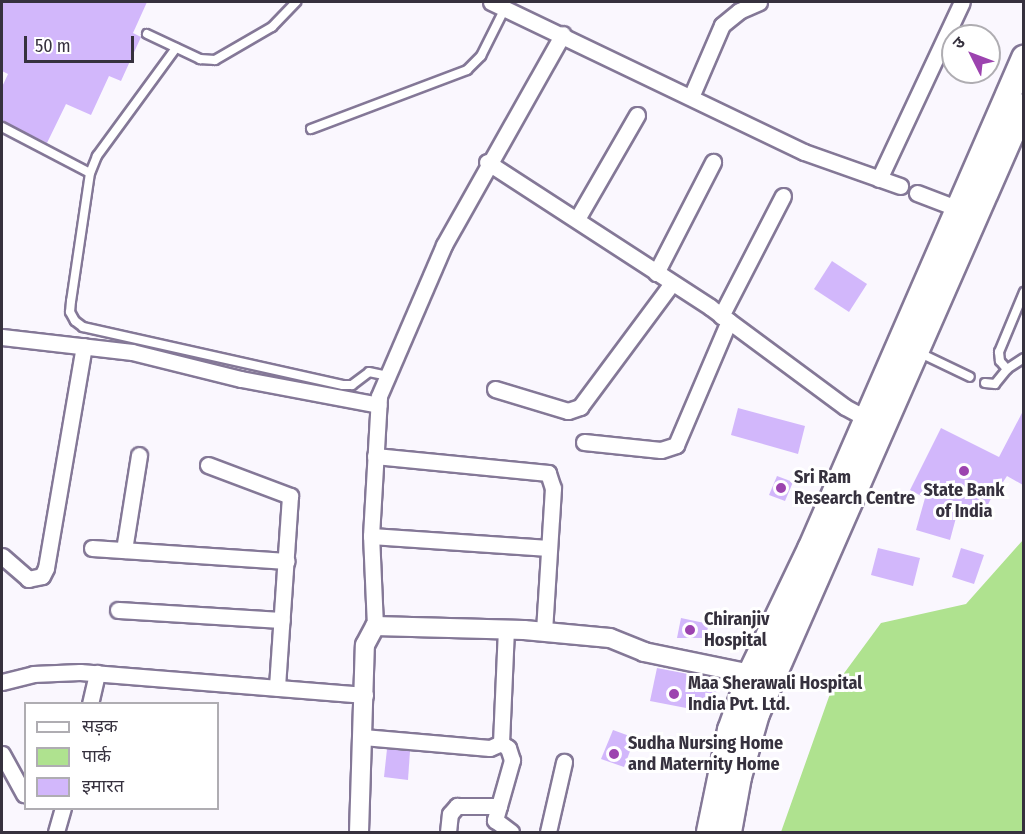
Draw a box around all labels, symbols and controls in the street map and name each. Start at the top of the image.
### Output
scale bar [27,24,136,62]
north arrow [941,24,1001,84]
text: उ [949,33,969,53]
text: 50 m [35,35,71,57]
marker: State Bank of India [957,464,971,478]
place label: Sri Ram Research Centre [794,467,915,510]
marker: Sri Ram Research Centre [772,479,790,497]
place label: State Bank of India [924,480,1004,522]
place label: Chiranjiv Hospital [704,609,770,652]
marker: Chiranjiv Hospital [681,621,699,639]
place label: Maa Sherawali Hospital India Pvt. Ltd. [688,673,862,716]
marker: Maa Sherawali Hospital India Pvt. Ltd. [665,685,683,703]
legend [24,702,219,810]
text: सड़क [82,715,118,737]
place label: Sudha Nursing Home and Maternity Home [628,733,783,776]
text: पार्क [82,745,111,767]
marker: Sudha Nursing Home and Maternity Home [605,745,623,763]
text: इमारत [82,775,124,797]

